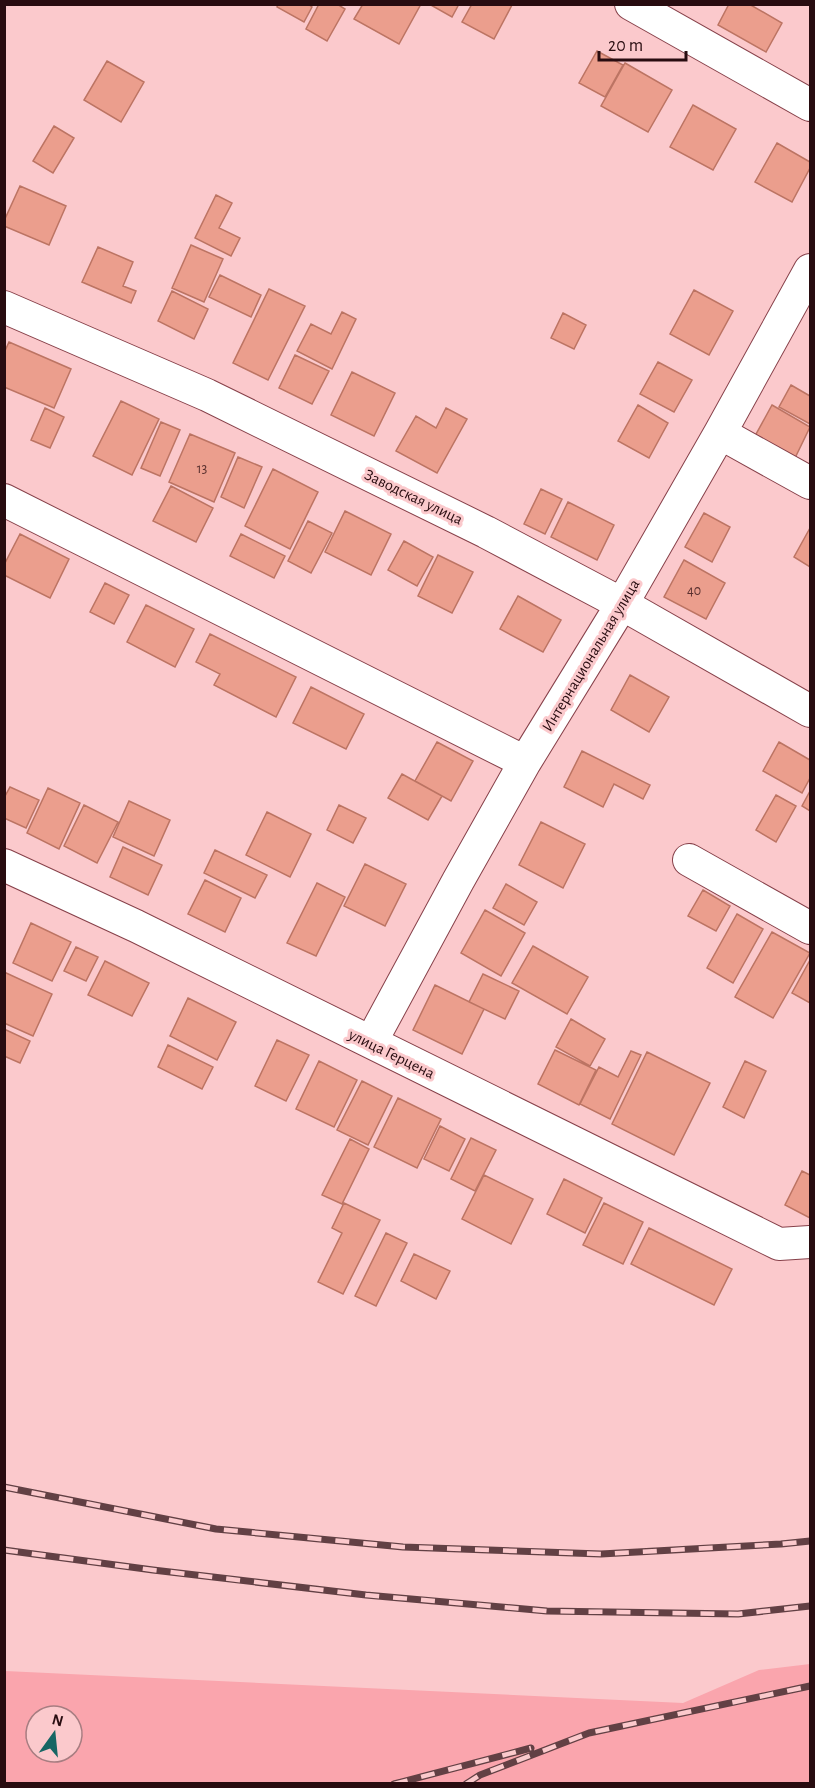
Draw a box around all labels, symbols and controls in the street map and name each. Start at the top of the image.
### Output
scale bar [599,24,686,62]
text: 20 m [608,37,643,55]
house number: 13 [197,462,208,476]
street label: Заводская улица [361,466,465,528]
street label: Интернациональная улица [539,577,643,735]
house number: 40 [687,584,701,598]
street label: улица Герцена [345,1026,437,1082]
north arrow [24,1704,84,1764]
text: N [50,1711,65,1730]

